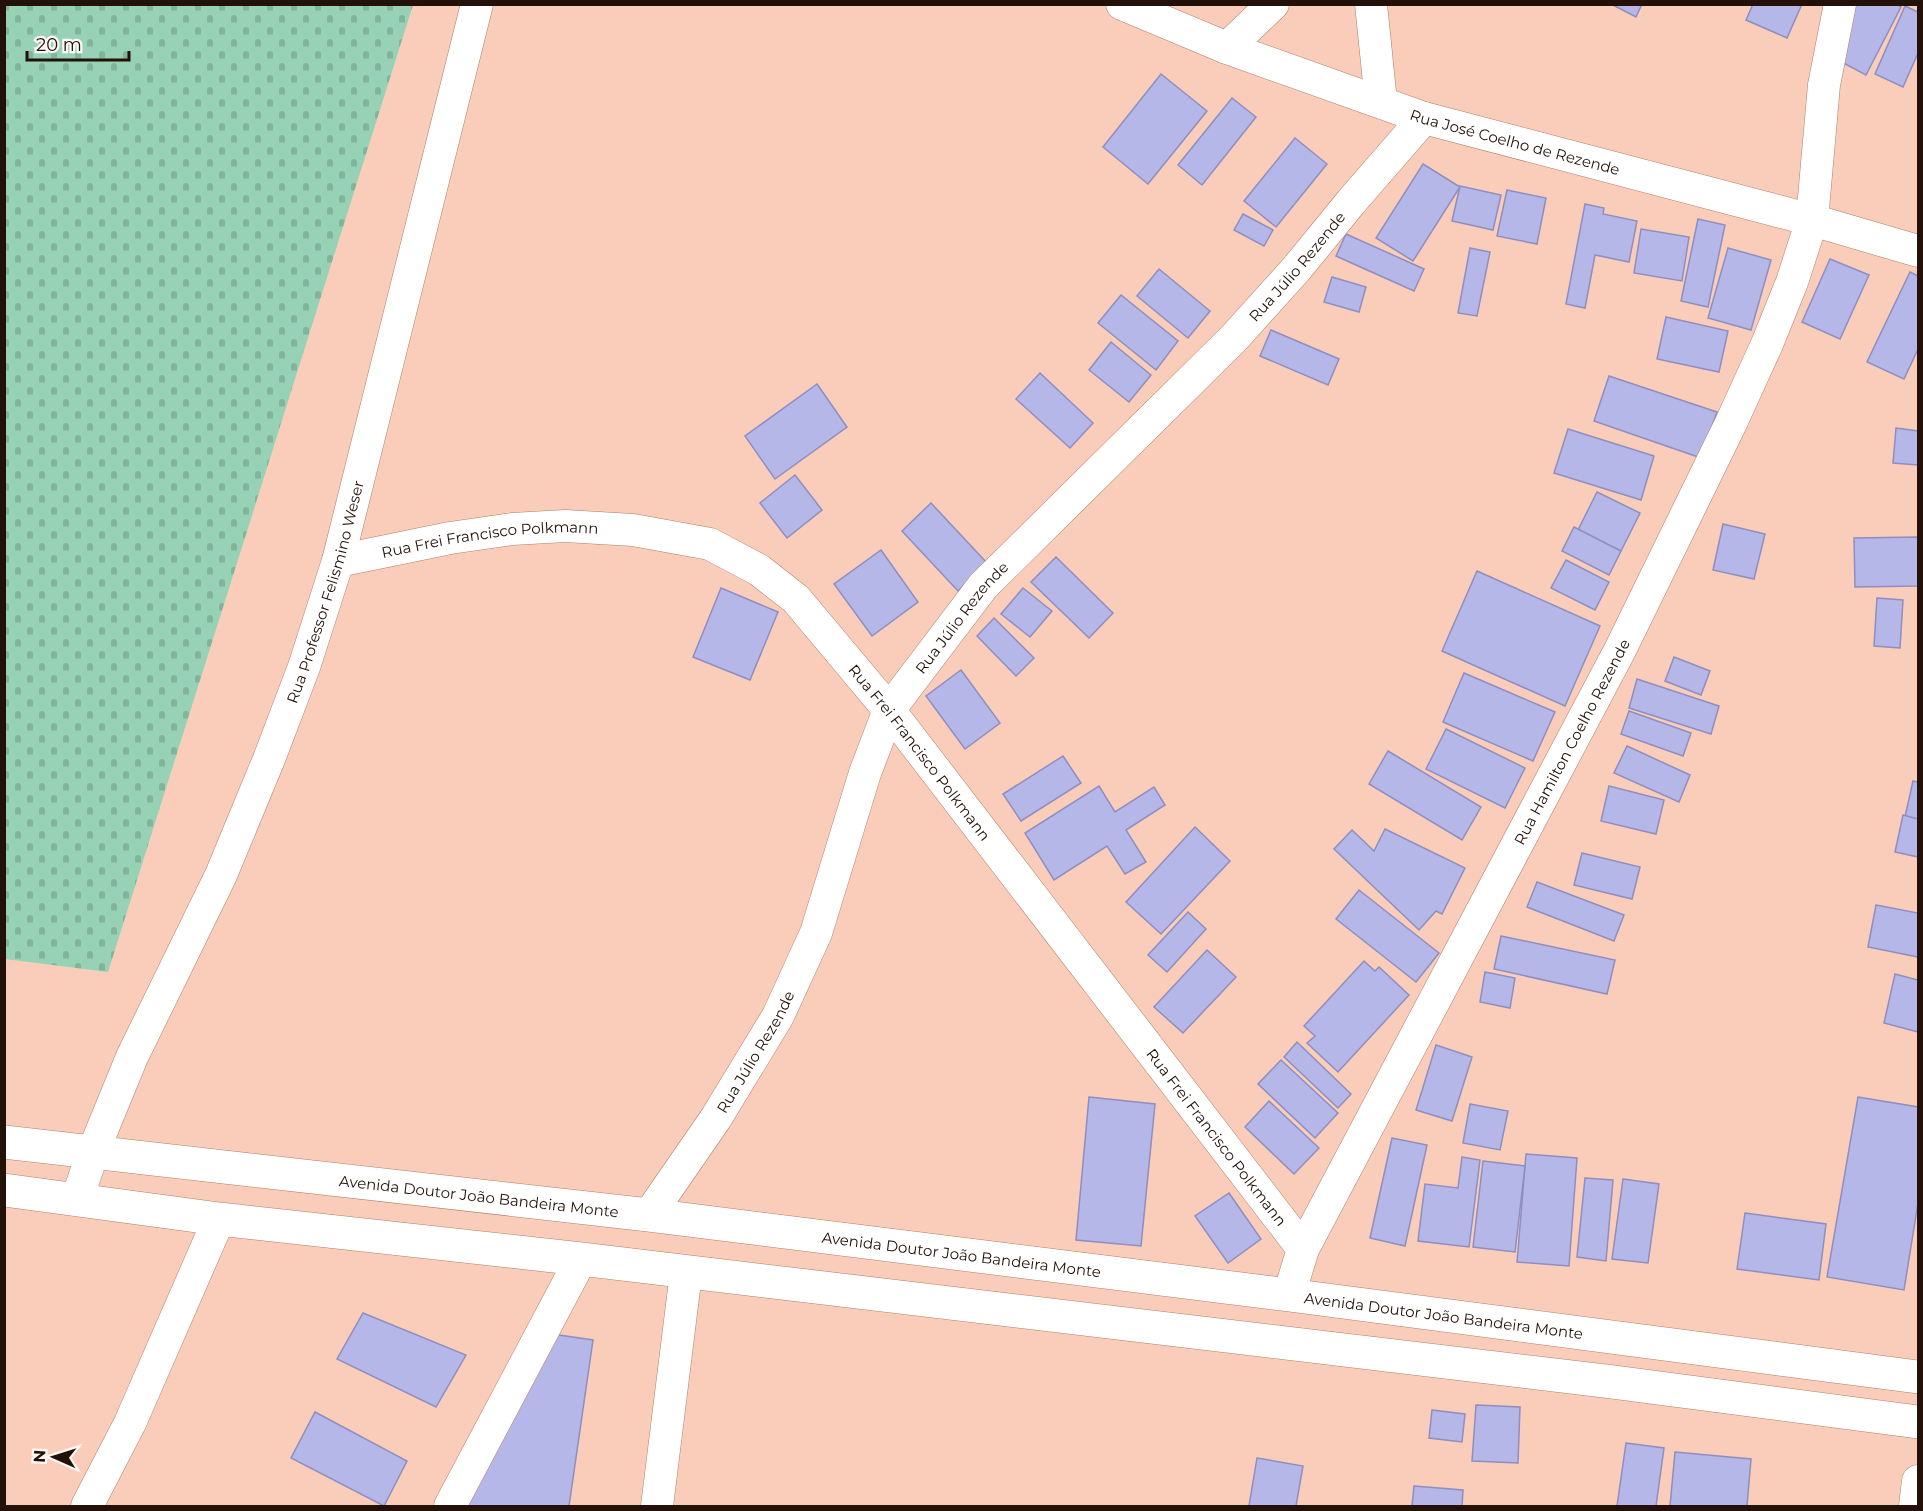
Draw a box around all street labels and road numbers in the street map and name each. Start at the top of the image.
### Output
street label: Rua José Coelho de Rezende [1408,104,1622,179]
street label: Rua Júlio Rezende [1244,208,1349,325]
street label: Rua Professor Felismino Weser [282,478,367,706]
street label: Rua Frei Francisco Polkmann [380,516,599,561]
street label: Rua Júlio Rezende [911,557,1012,677]
street label: Rua Hamilton Coelho Rezende [1509,636,1634,848]
street label: Rua Frei Francisco Polkmann [845,660,995,844]
street label: Rua Júlio Rezende [712,987,798,1116]
street label: Rua Frei Francisco Polkmann [1143,1044,1291,1230]
street label: Avenida Doutor João Bandeira Monte [338,1171,620,1221]
street label: Avenida Doutor João Bandeira Monte [821,1227,1102,1281]
street label: Avenida Doutor João Bandeira Monte [1303,1288,1584,1343]

